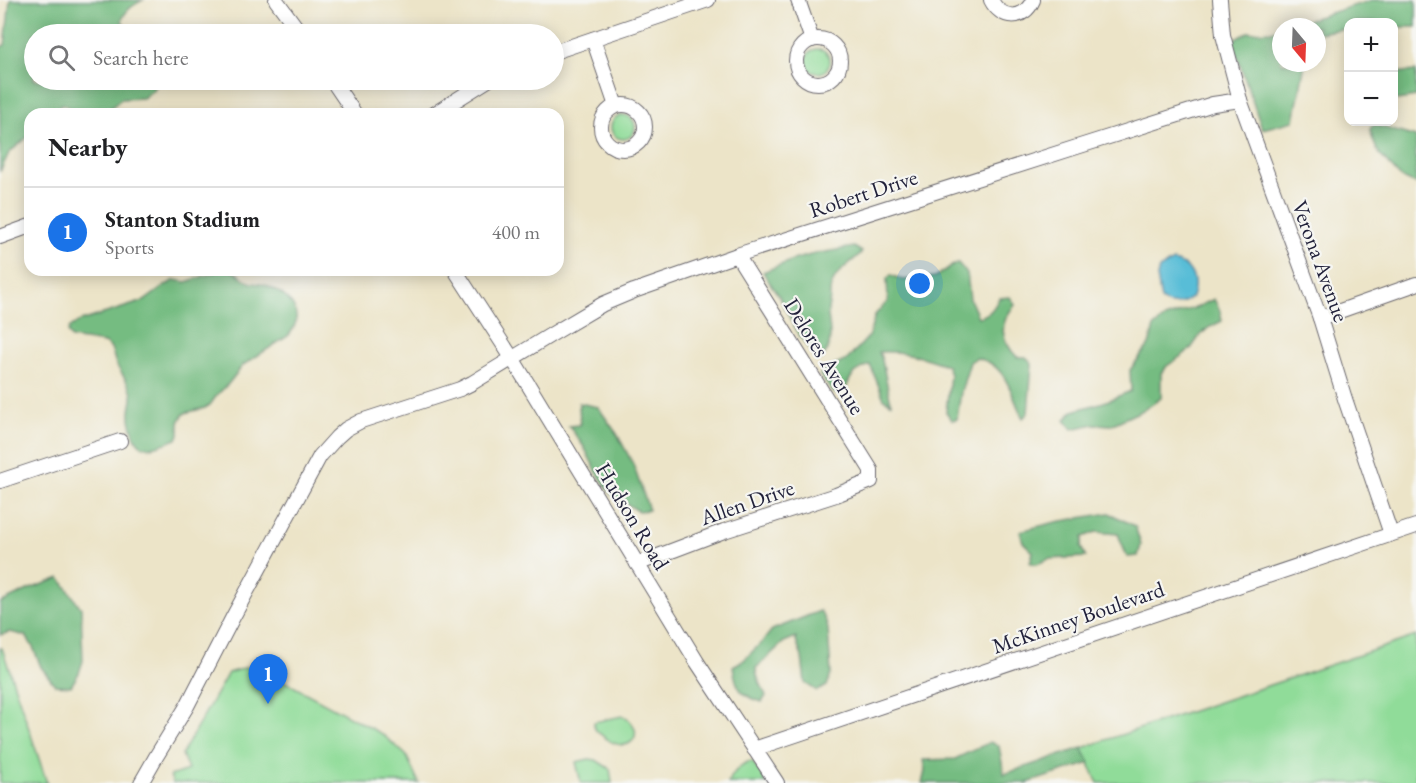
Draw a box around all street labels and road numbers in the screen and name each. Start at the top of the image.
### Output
street label: Robert Drive [805,162,921,225]
street label: Verona Avenue [1285,196,1356,326]
street label: Delores Avenue [777,293,872,420]
street label: Hudson Road [589,457,677,576]
street label: Allen Drive [695,473,798,532]
street label: McKinney Boulevard [988,574,1169,661]

